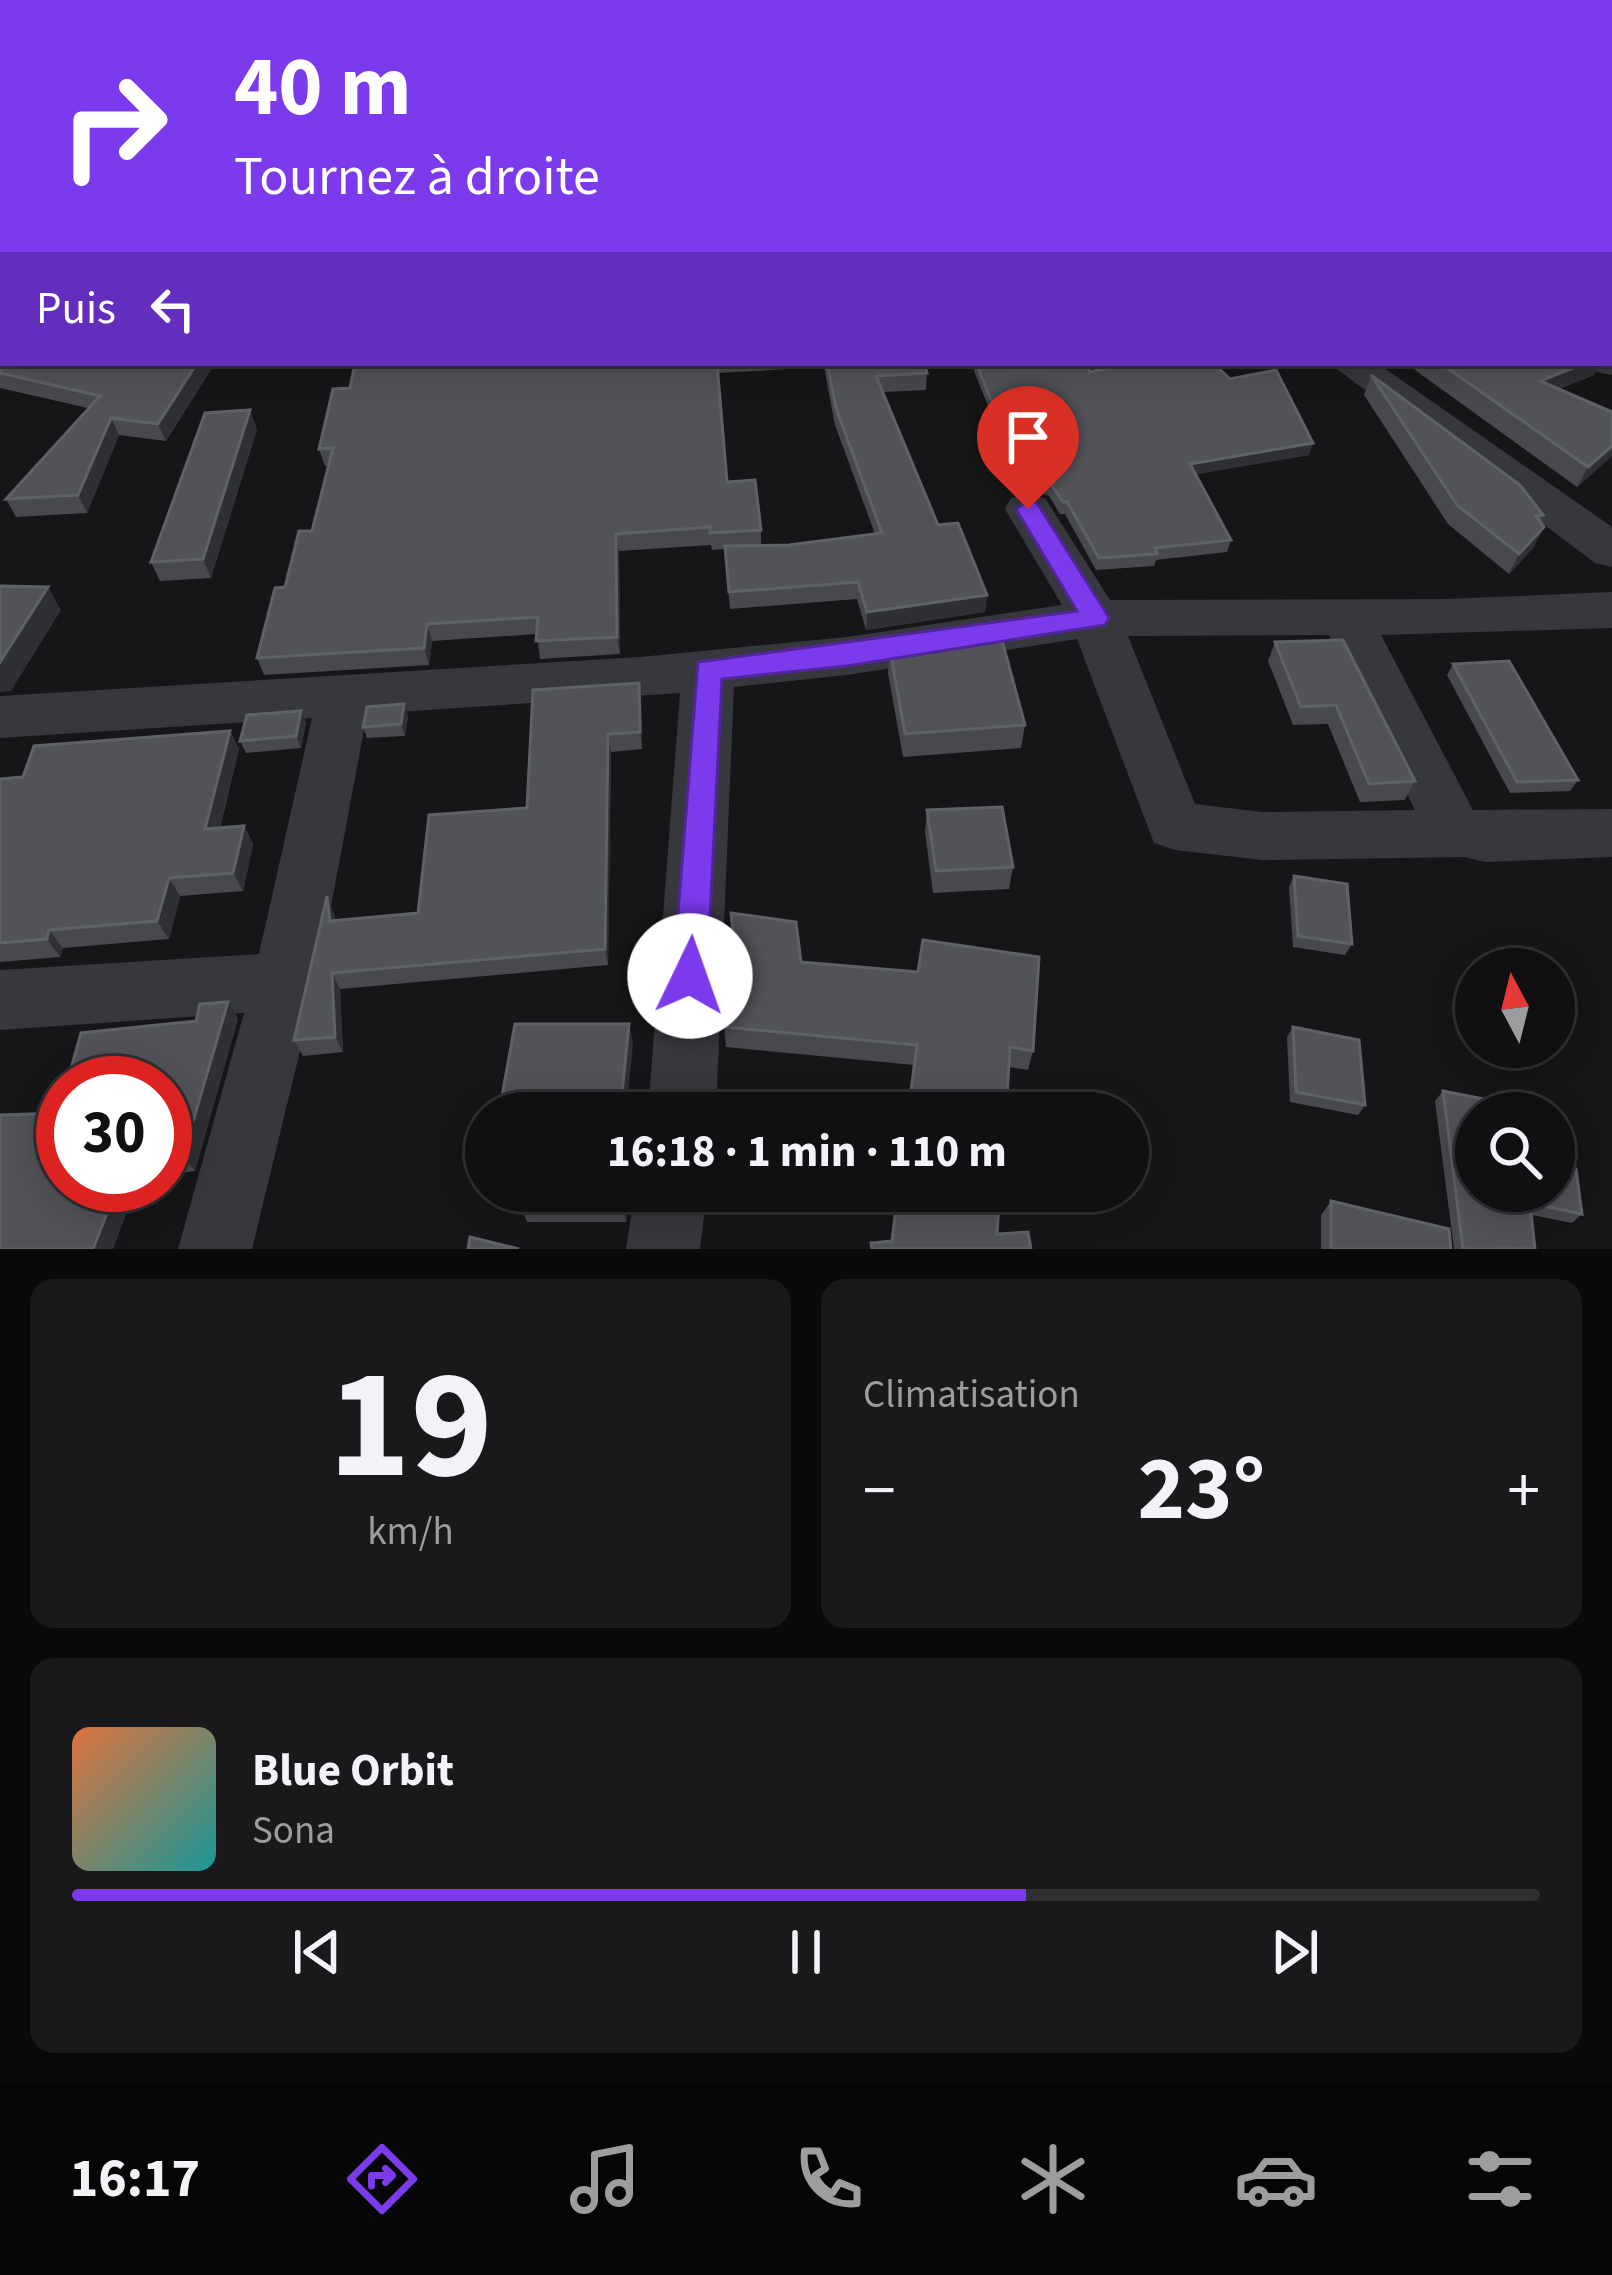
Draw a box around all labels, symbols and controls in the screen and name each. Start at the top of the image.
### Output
text: 40 m [234,28,412,148]
icon: right [36,48,192,204]
text: Tournez à droite [234,139,600,216]
icon: left [140,276,206,342]
text: Puis [36,277,116,341]
pin [977,386,1079,509]
icon: arrive [995,404,1061,470]
position arrow [627,913,753,1039]
north arrow [1455,948,1575,1068]
map controls [1455,948,1575,1212]
speed limit sign: 30 [36,1056,192,1212]
button: search [1455,1092,1575,1212]
text: 16:18 · 1 min · 110 m [607,1120,1007,1184]
text: 19 [328,1315,493,1537]
text: Climatisation [863,1367,1080,1423]
text: 23° [1138,1426,1265,1554]
text: − [863,1444,896,1538]
text: + [1507,1444,1540,1538]
text: km/h [367,1504,454,1560]
text: Blue Orbit [252,1739,454,1803]
text: Sona [252,1803,335,1859]
icon: previous [284,1919,350,1985]
icon: pause [773,1919,839,1985]
icon: next [1262,1919,1328,1985]
icon: directions [340,2137,424,2221]
icon: music [563,2137,647,2221]
icon: phone [787,2137,871,2221]
icon: climate [1011,2137,1095,2221]
icon: car [1234,2137,1318,2221]
icon: filters [1458,2137,1542,2221]
text: 16:17 [70,2141,200,2218]

